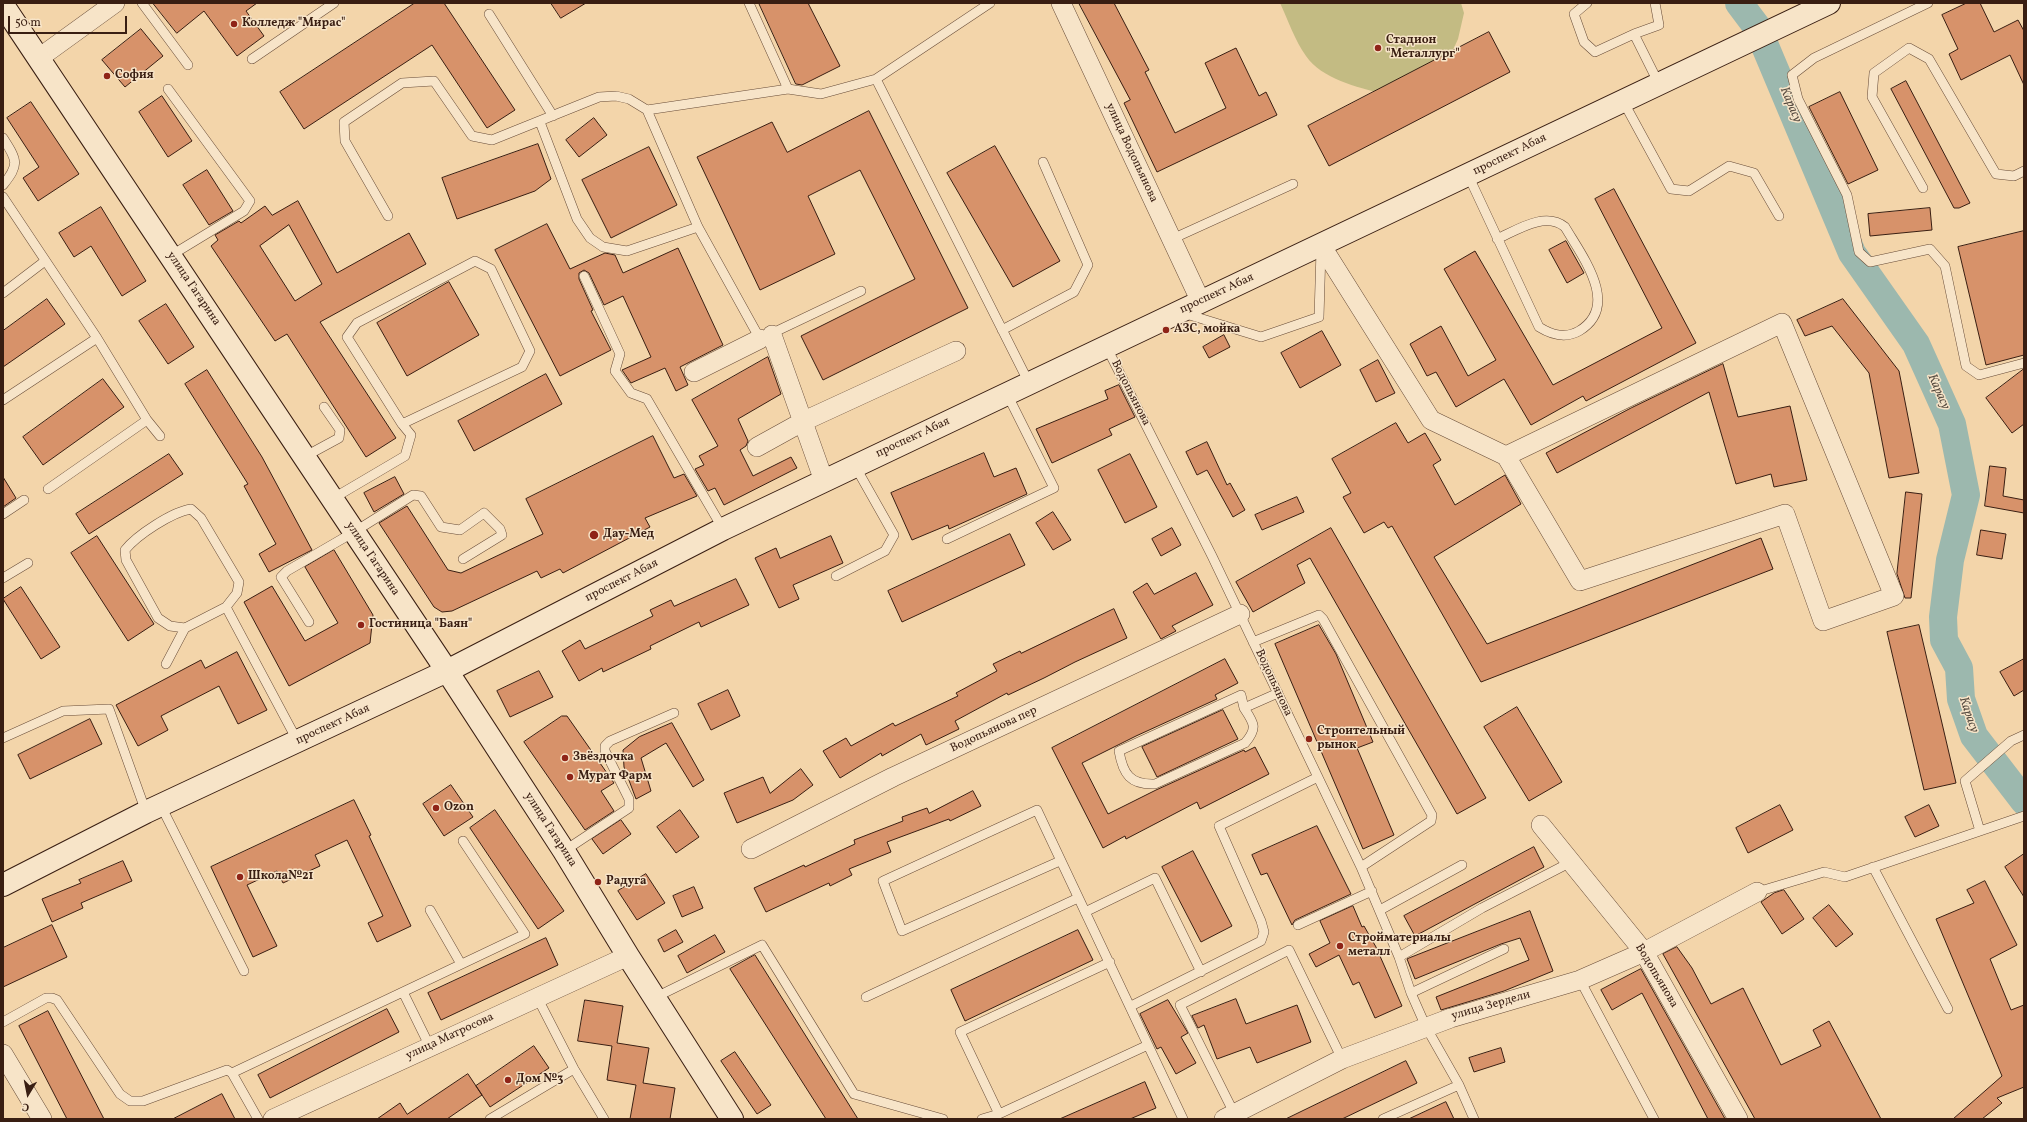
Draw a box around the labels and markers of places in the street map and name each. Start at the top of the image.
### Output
place label: Колледж "Мирас" [242,17,346,31]
marker: Колледж "Мирас" [229,19,239,29]
place label: Стадион "Металлург" [1386,34,1460,62]
marker: Стадион "Металлург" [1373,43,1383,53]
place label: София [115,69,154,83]
marker: София [102,71,112,81]
place label: АЗС, мойка [1174,323,1240,337]
marker: АЗС, мойка [1161,325,1171,335]
place label: Дау-Мед [603,528,654,542]
marker: Дау-Мед [588,529,600,541]
place label: Гостиница "Баян" [369,618,472,632]
marker: Гостиница "Баян" [356,620,366,630]
place label: Строительный рынок [1317,725,1405,753]
marker: Строительный рынок [1304,734,1314,744]
place label: Звёздочка [573,751,634,765]
marker: Звёздочка [560,753,570,763]
place label: Мурат Фарм [578,770,652,784]
marker: Мурат Фарм [565,772,575,782]
place label: Ozon [444,801,474,815]
marker: Ozon [431,803,441,813]
place label: Школа№21 [248,870,313,884]
marker: Школа№21 [235,872,245,882]
place label: Радуга [606,875,646,889]
marker: Радуга [593,877,603,887]
place label: Стройматериалы металл [1348,932,1451,960]
marker: Стройматериалы металл [1335,941,1345,951]
place label: Дом №3 [516,1073,563,1087]
marker: Дом №3 [503,1075,513,1085]

